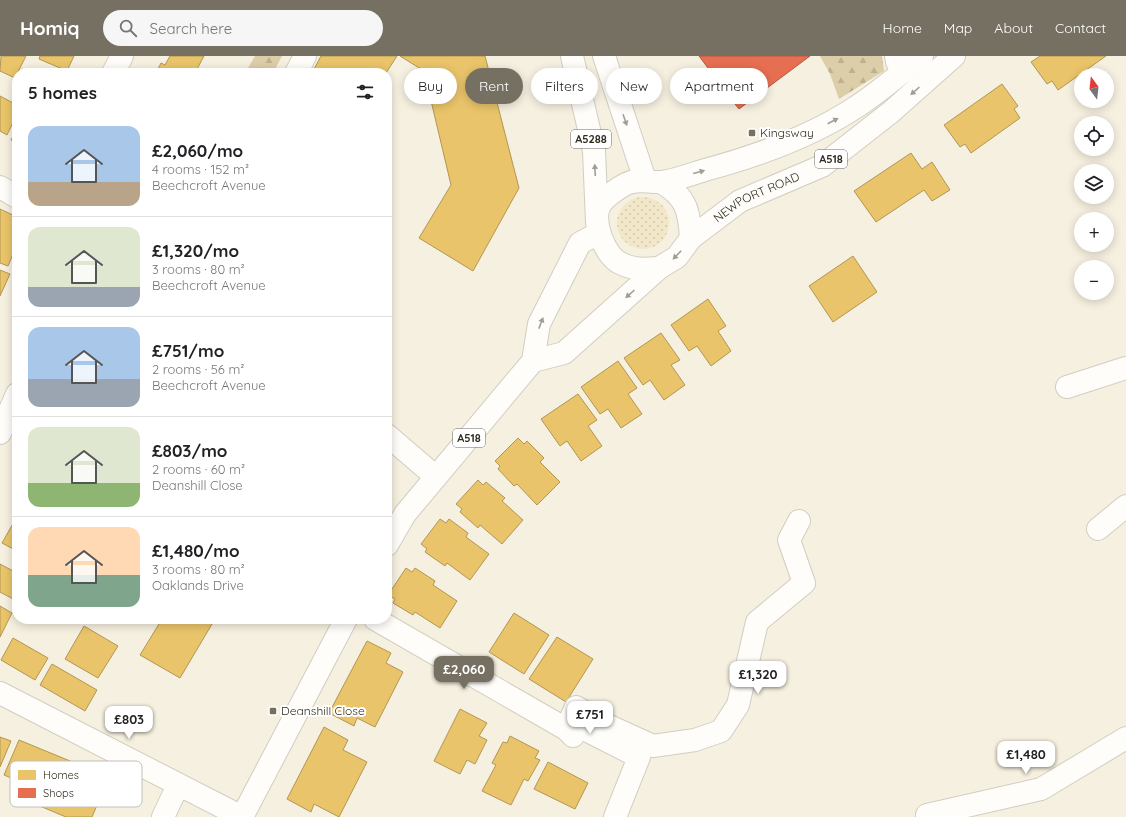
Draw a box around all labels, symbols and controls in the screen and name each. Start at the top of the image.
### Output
search box [103,10,383,46]
text: Homiq [20,16,79,40]
icon: search [117,17,139,39]
text: Search here [149,19,232,38]
text: Home [883,19,922,37]
text: Map [944,19,972,37]
text: About [994,19,1033,37]
text: Contact [1055,19,1106,37]
chip: Buy [404,68,457,104]
chip: Rent [465,68,523,104]
chip: Filters [531,68,598,104]
chip: New [606,68,662,104]
chip: Apartment [670,68,768,104]
north arrow [1074,68,1114,108]
map controls [1074,68,1114,300]
icon: filters [354,81,376,103]
text: 5 homes [28,82,97,103]
one-way arrow [910,87,920,96]
one-way arrow [622,114,628,126]
button: locate [1074,116,1114,156]
one-way arrow [827,117,838,124]
place label: Kingsway [760,125,814,140]
marker: Kingsway [747,128,757,138]
road number: A5288 [571,130,611,148]
text: £2,060/mo [152,140,243,161]
icon: home [60,142,108,190]
road number: A518 [815,150,847,168]
text: 4 rooms · 152 m² [152,161,249,177]
one-way arrow [591,164,598,176]
button: layers [1074,164,1114,204]
street label: NEWPORT ROAD [710,168,802,225]
one-way arrow [693,169,705,175]
text: Beechcroft Avenue [152,177,266,193]
button: + [1074,212,1114,252]
text: £1,320/mo [152,240,239,261]
icon: home [60,243,108,291]
one-way arrow [672,250,682,260]
button: − [1074,260,1114,300]
text: 3 rooms · 80 m² [152,261,245,277]
text: Beechcroft Avenue [152,277,266,293]
one-way arrow [625,289,635,299]
one-way arrow [538,316,544,328]
text: £751/mo [152,340,224,361]
icon: home [60,343,108,391]
text: 2 rooms · 56 m² [152,361,244,377]
text: Beechcroft Avenue [152,377,266,393]
road number: A518 [453,429,485,447]
text: £803/mo [152,440,227,461]
icon: home [60,443,108,491]
text: 2 rooms · 60 m² [152,461,245,477]
text: Deanshill Close [152,477,243,493]
text: £1,480/mo [152,540,240,561]
icon: home [60,543,108,591]
text: 3 rooms · 80 m² [152,561,245,577]
text: Oaklands Drive [152,577,244,593]
pin: £2,060 [431,656,497,690]
text: £2,060 [443,661,485,677]
pin: £1,320 [725,661,791,695]
text: £1,320 [738,666,778,682]
pin: £751 [566,701,614,735]
place label: Deanshill Close [281,703,365,718]
pin: £803 [105,706,153,740]
marker: Deanshill Close [268,706,278,716]
text: £751 [576,706,604,722]
text: £803 [114,711,144,727]
pin: £1,480 [993,741,1059,775]
text: £1,480 [1006,746,1046,762]
legend [10,761,142,807]
text: Homes [43,768,79,782]
text: Shops [43,786,74,800]

